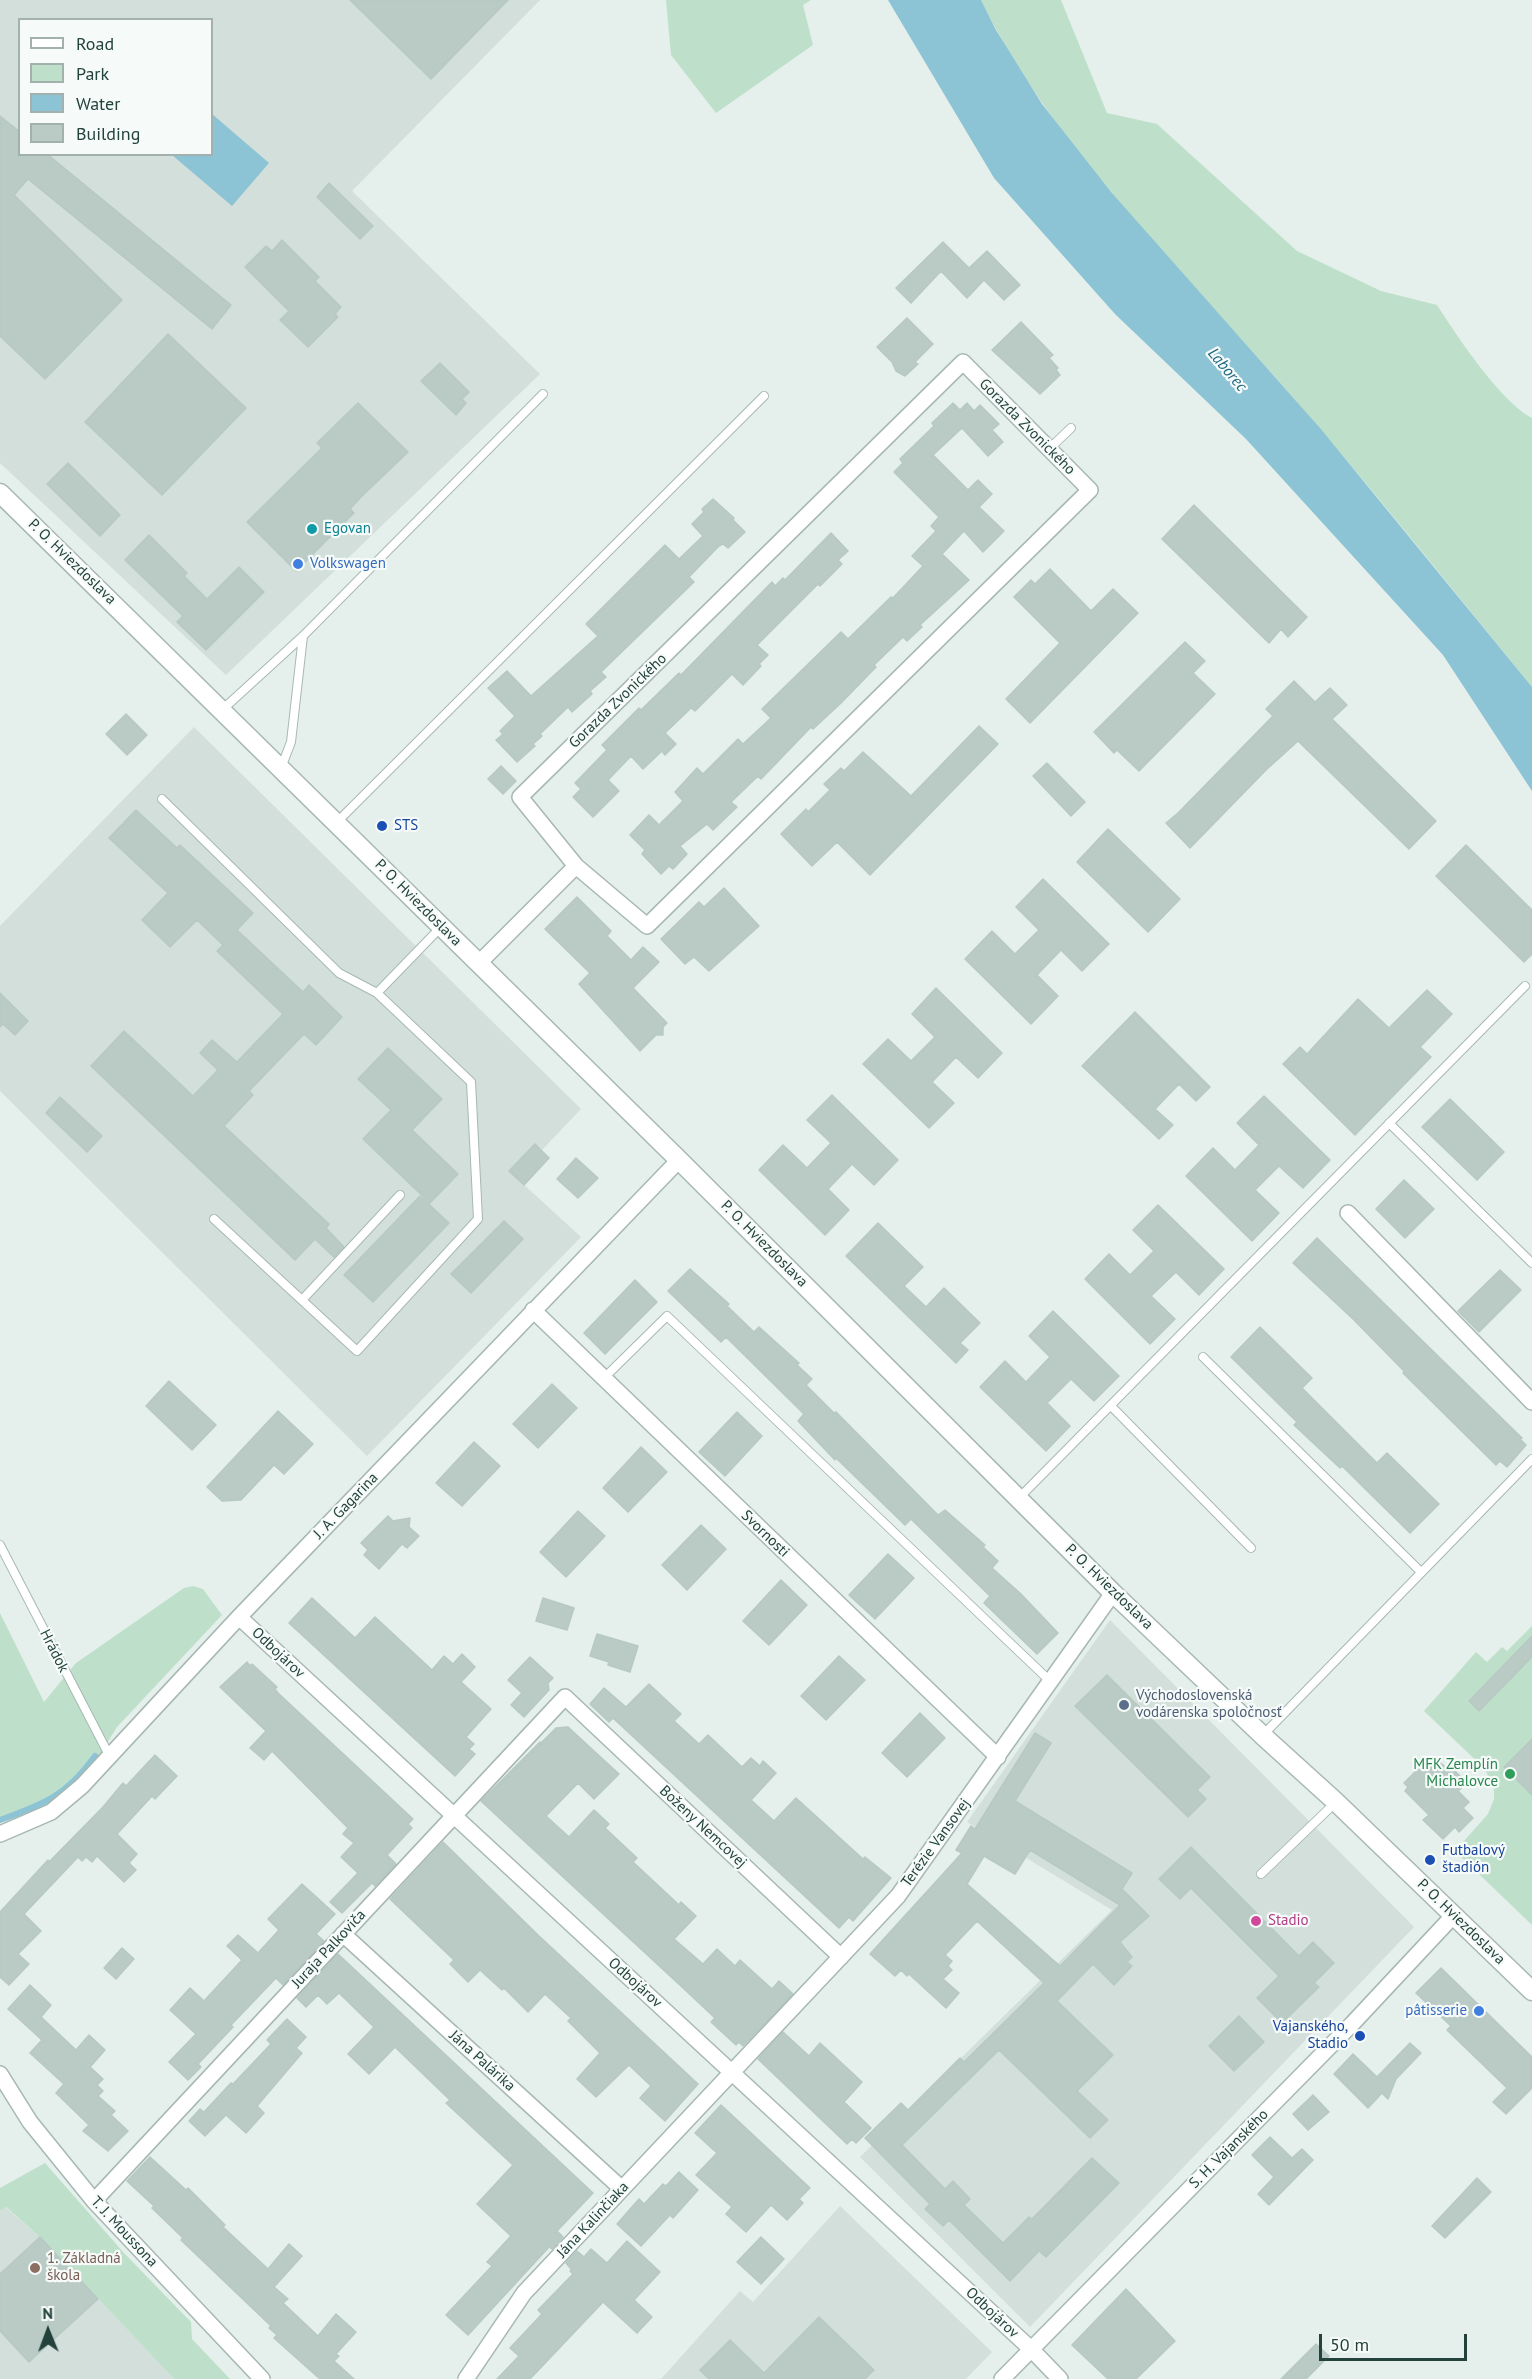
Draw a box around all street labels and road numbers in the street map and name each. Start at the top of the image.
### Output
street label: Gorazda Zvonického [975,375,1079,479]
street label: P. O. Hviezdoslava [24,516,120,608]
street label: Gorazda Zvonického [565,650,671,752]
street label: P. O. Hviezdoslava [371,856,465,950]
street label: P. O. Hviezdoslava [717,1197,811,1291]
street label: J. A. Gagarina [310,1469,382,1543]
street label: Svornosti [737,1507,793,1561]
street label: P. O. Hviezdoslava [1061,1541,1157,1633]
street label: Odbojárov [248,1624,308,1682]
street label: Hrádok [36,1626,72,1676]
street label: Boženy Nemcovej [656,1782,750,1872]
street label: Terézie Vansovej [898,1795,974,1891]
street label: P. O. Hviezdoslava [1413,1876,1509,1968]
street label: Juraja Palkoviča [288,1906,370,1992]
street label: Odbojárov [604,1954,666,2012]
street label: Jána Palárika [445,2027,519,2095]
street label: S. H. Vajanského [1186,2106,1272,2192]
street label: Jána Kalinčiaka [553,2178,633,2262]
street label: T. J. Moussona [87,2193,161,2271]
street label: Odbojárov [962,2284,1022,2342]

